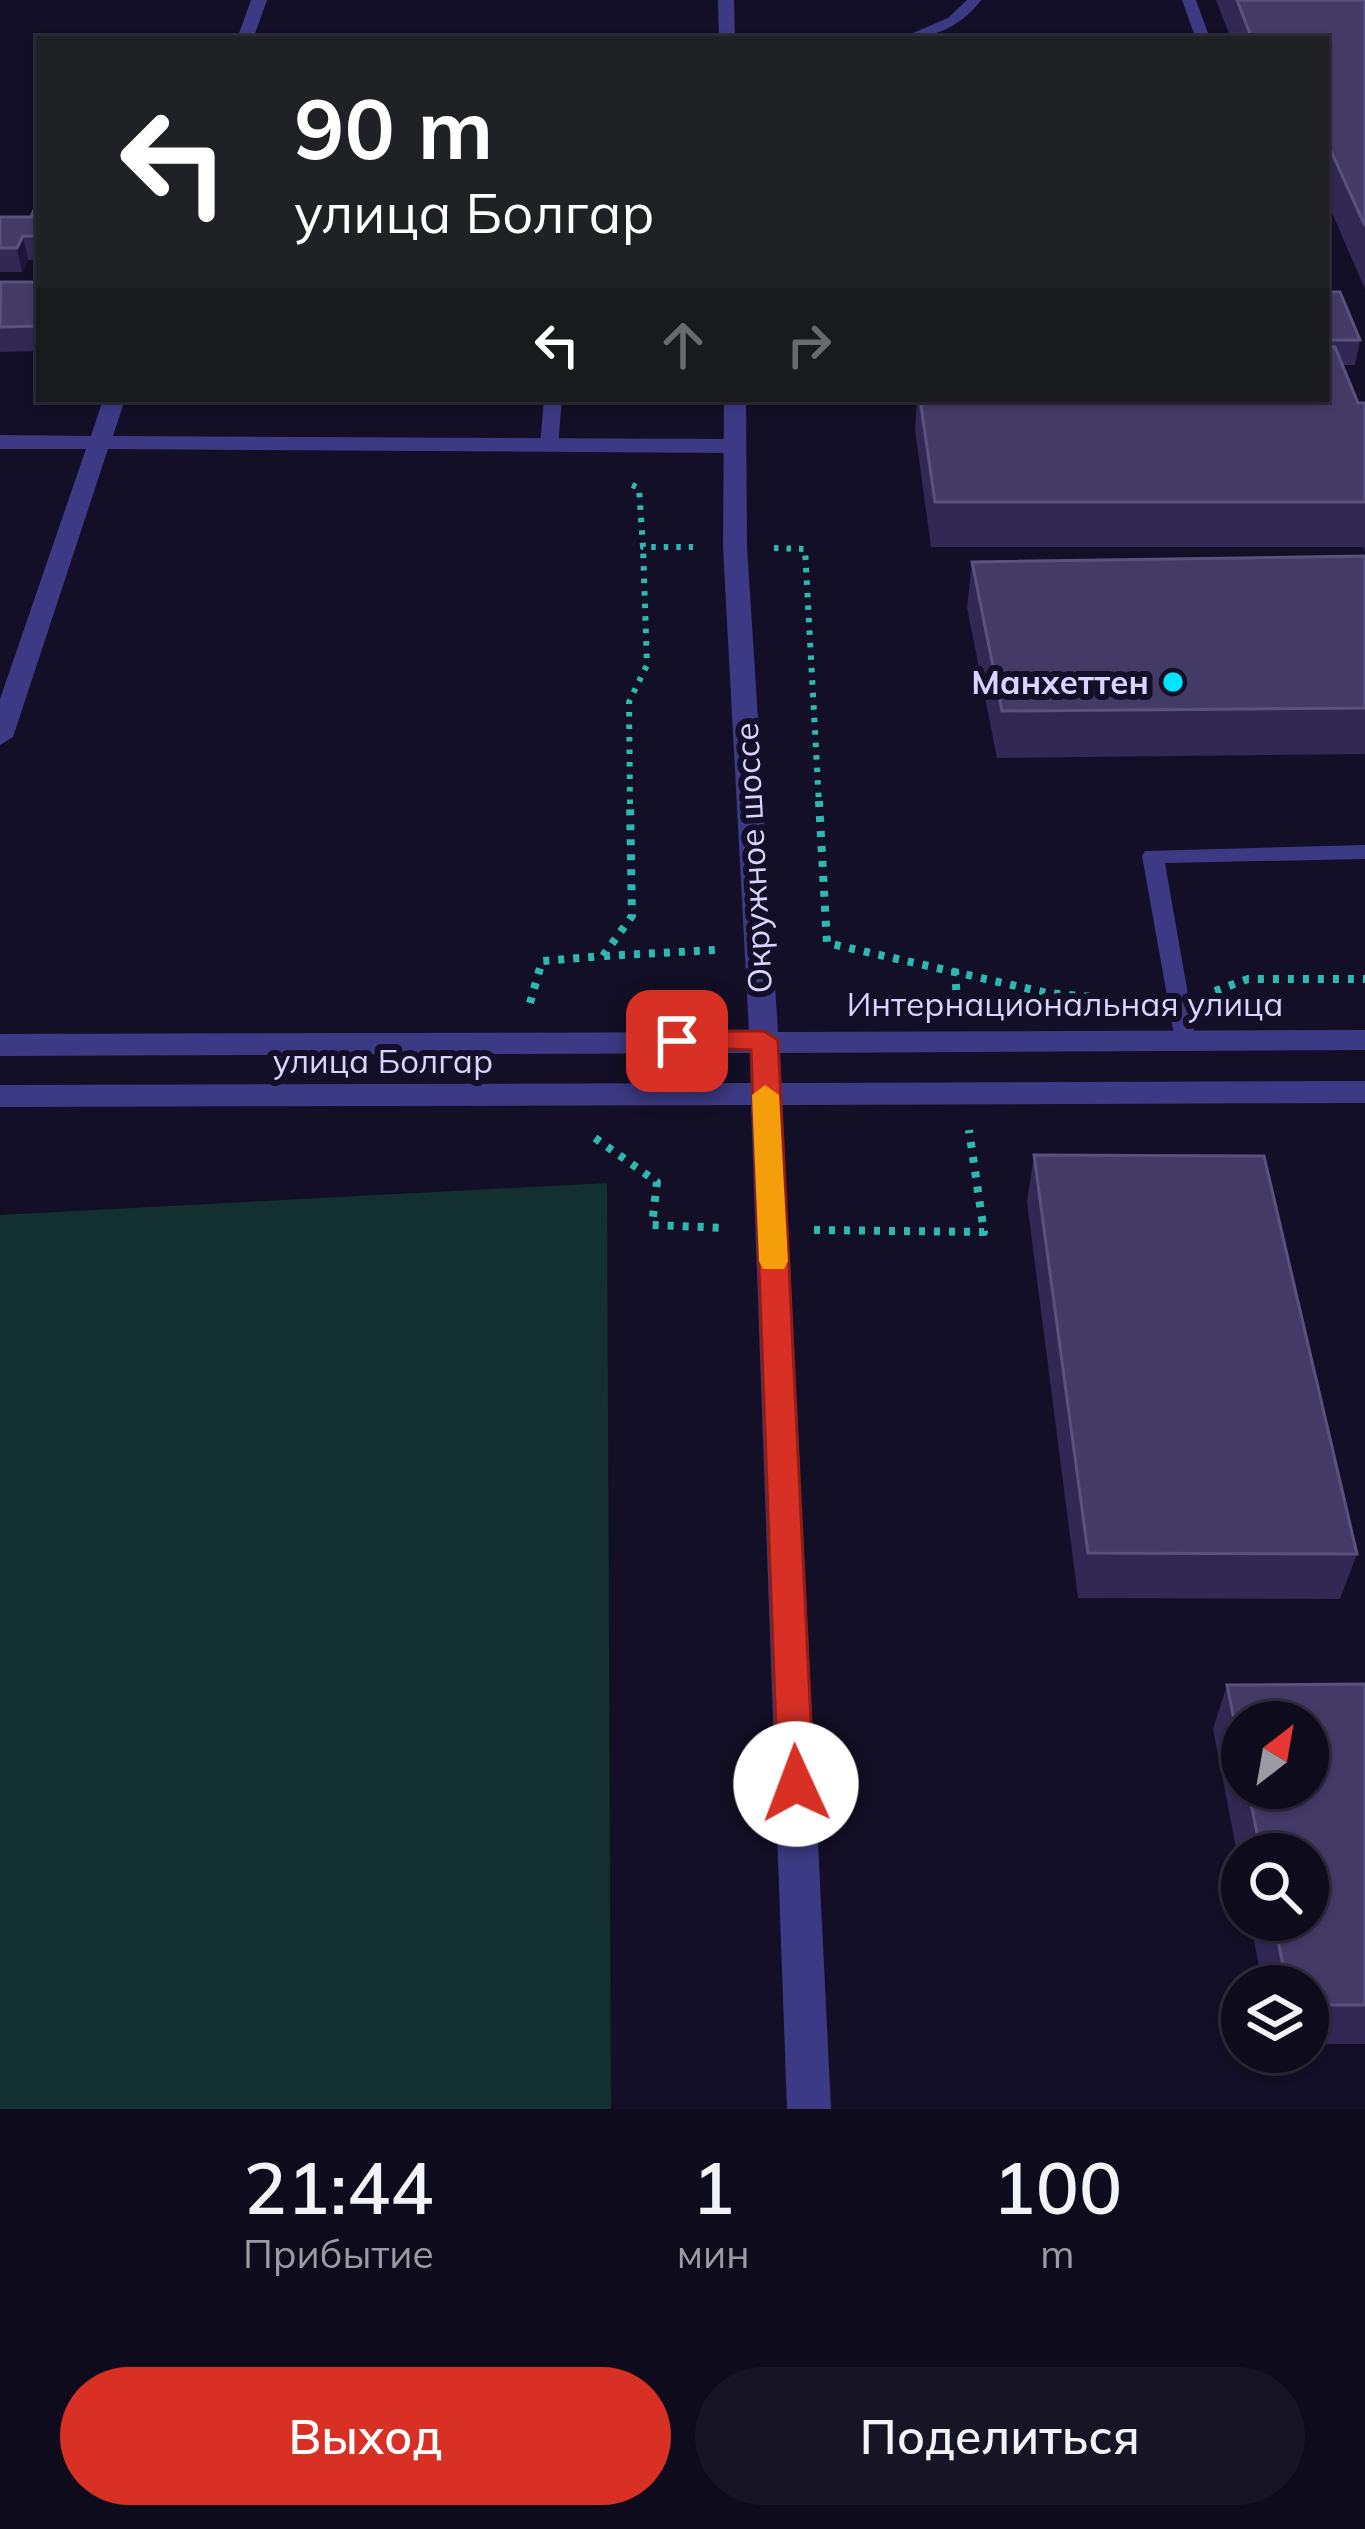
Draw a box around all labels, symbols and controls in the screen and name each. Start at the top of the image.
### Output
text: 90 m [294,75,493,180]
icon: left [96,84,252,240]
text: улица Болгар [294,179,654,247]
icon: left [524,312,590,378]
icon: ahead [650,312,716,378]
icon: right [776,312,842,378]
place label: Манхеттен [971,661,1149,702]
marker: Манхеттен [1160,669,1186,695]
street label: Окружное шоссе [725,722,780,995]
street label: Интернациональная улица [847,983,1283,1024]
pin [626,990,728,1092]
icon: arrive [644,1008,710,1074]
street label: улица Болгар [273,1040,493,1081]
north arrow [1221,1701,1329,1809]
map controls [1221,1701,1329,2073]
position arrow [733,1721,859,1847]
button: search [1221,1833,1329,1941]
button: layers [1221,1965,1329,2073]
text: 21:44 [243,2142,433,2232]
text: 1 [692,2142,735,2232]
text: 100 [993,2142,1122,2232]
text: Прибытие [243,2229,434,2278]
text: мин [677,2229,750,2278]
text: m [1040,2229,1074,2278]
button: Выход [60,2367,671,2505]
button: Поделиться [695,2367,1305,2505]

